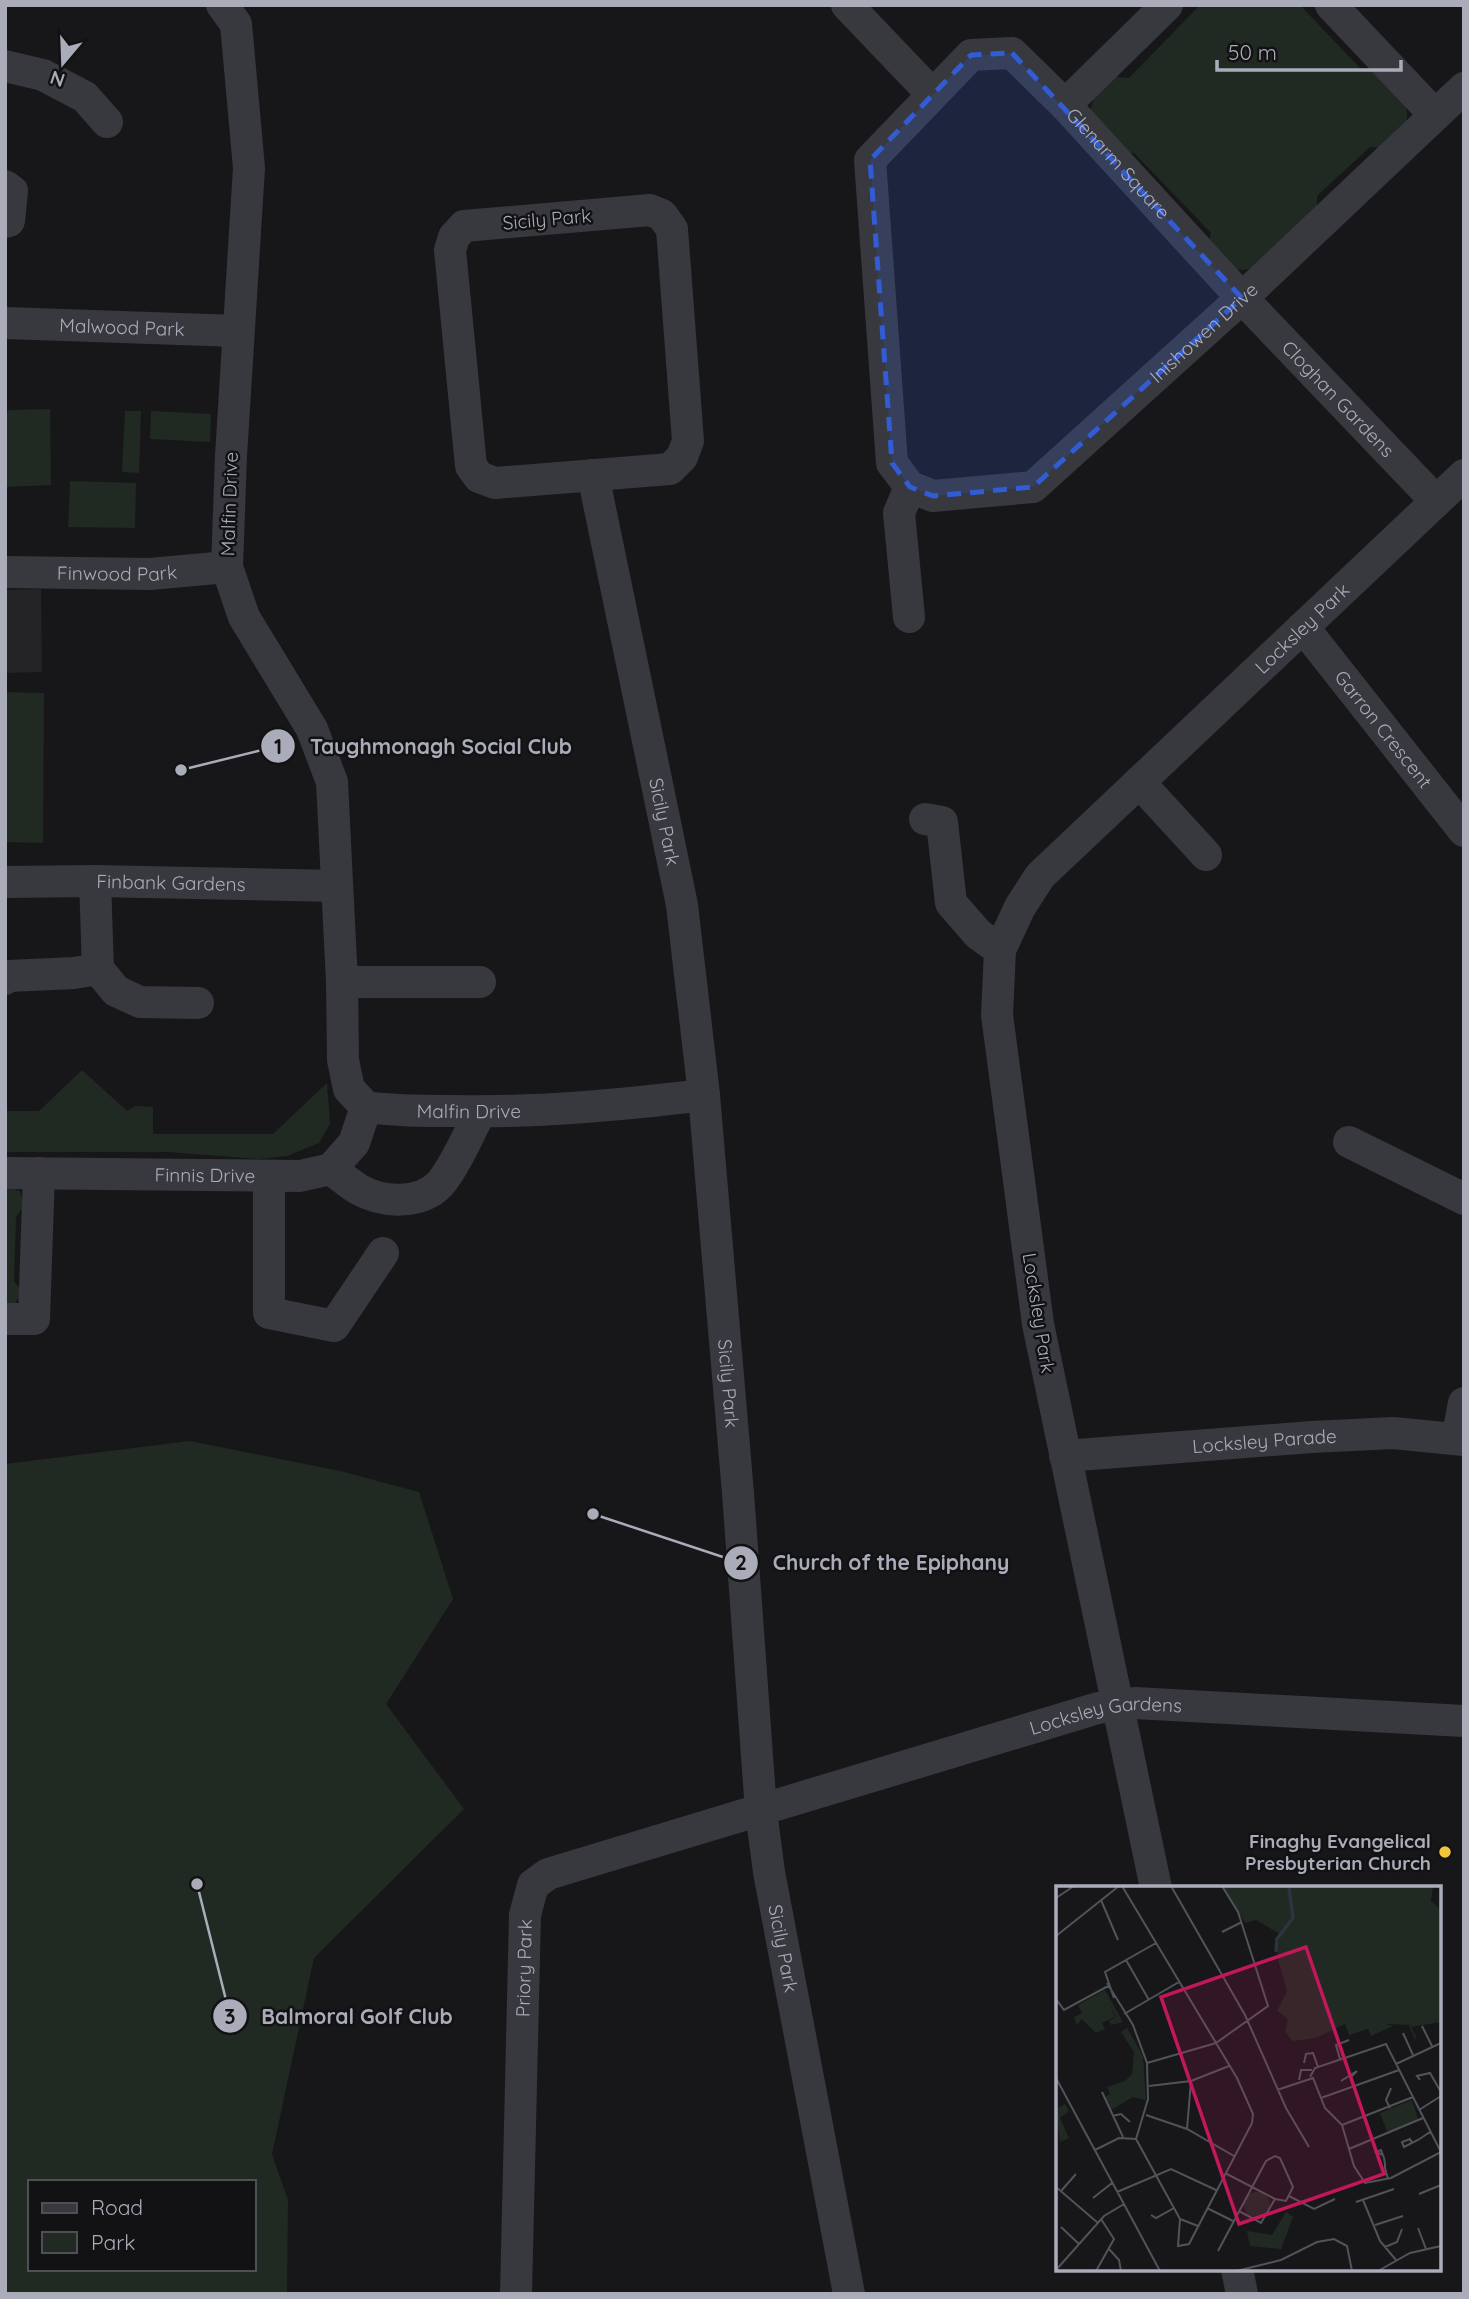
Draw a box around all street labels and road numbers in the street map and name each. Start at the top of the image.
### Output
street label: Glenarm Square [1061,103,1176,224]
street label: Sicily Park [502,203,592,235]
street label: Inishowen Drive [1144,277,1263,388]
street label: Malwood Park [59,313,185,341]
street label: Cloghan Gardens [1277,335,1400,462]
street label: Malfin Drive [215,451,243,557]
street label: Finwood Park [57,560,178,586]
street label: Locksley Park [1250,578,1354,679]
street label: Garron Crescent [1330,665,1438,793]
street label: Sicily Park [644,776,686,868]
street label: Finbank Gardens [96,869,246,896]
street label: Malfin Drive [416,1099,521,1123]
street label: Finnis Drive [154,1163,256,1188]
street label: Locksley Park [1018,1251,1060,1375]
street label: Sicily Park [713,1338,744,1429]
street label: Locksley Parade [1191,1424,1337,1458]
street label: Locksley Gardens [1027,1691,1183,1740]
street label: Sicily Park [763,1902,804,1994]
street label: Priory Park [511,1919,537,2017]

